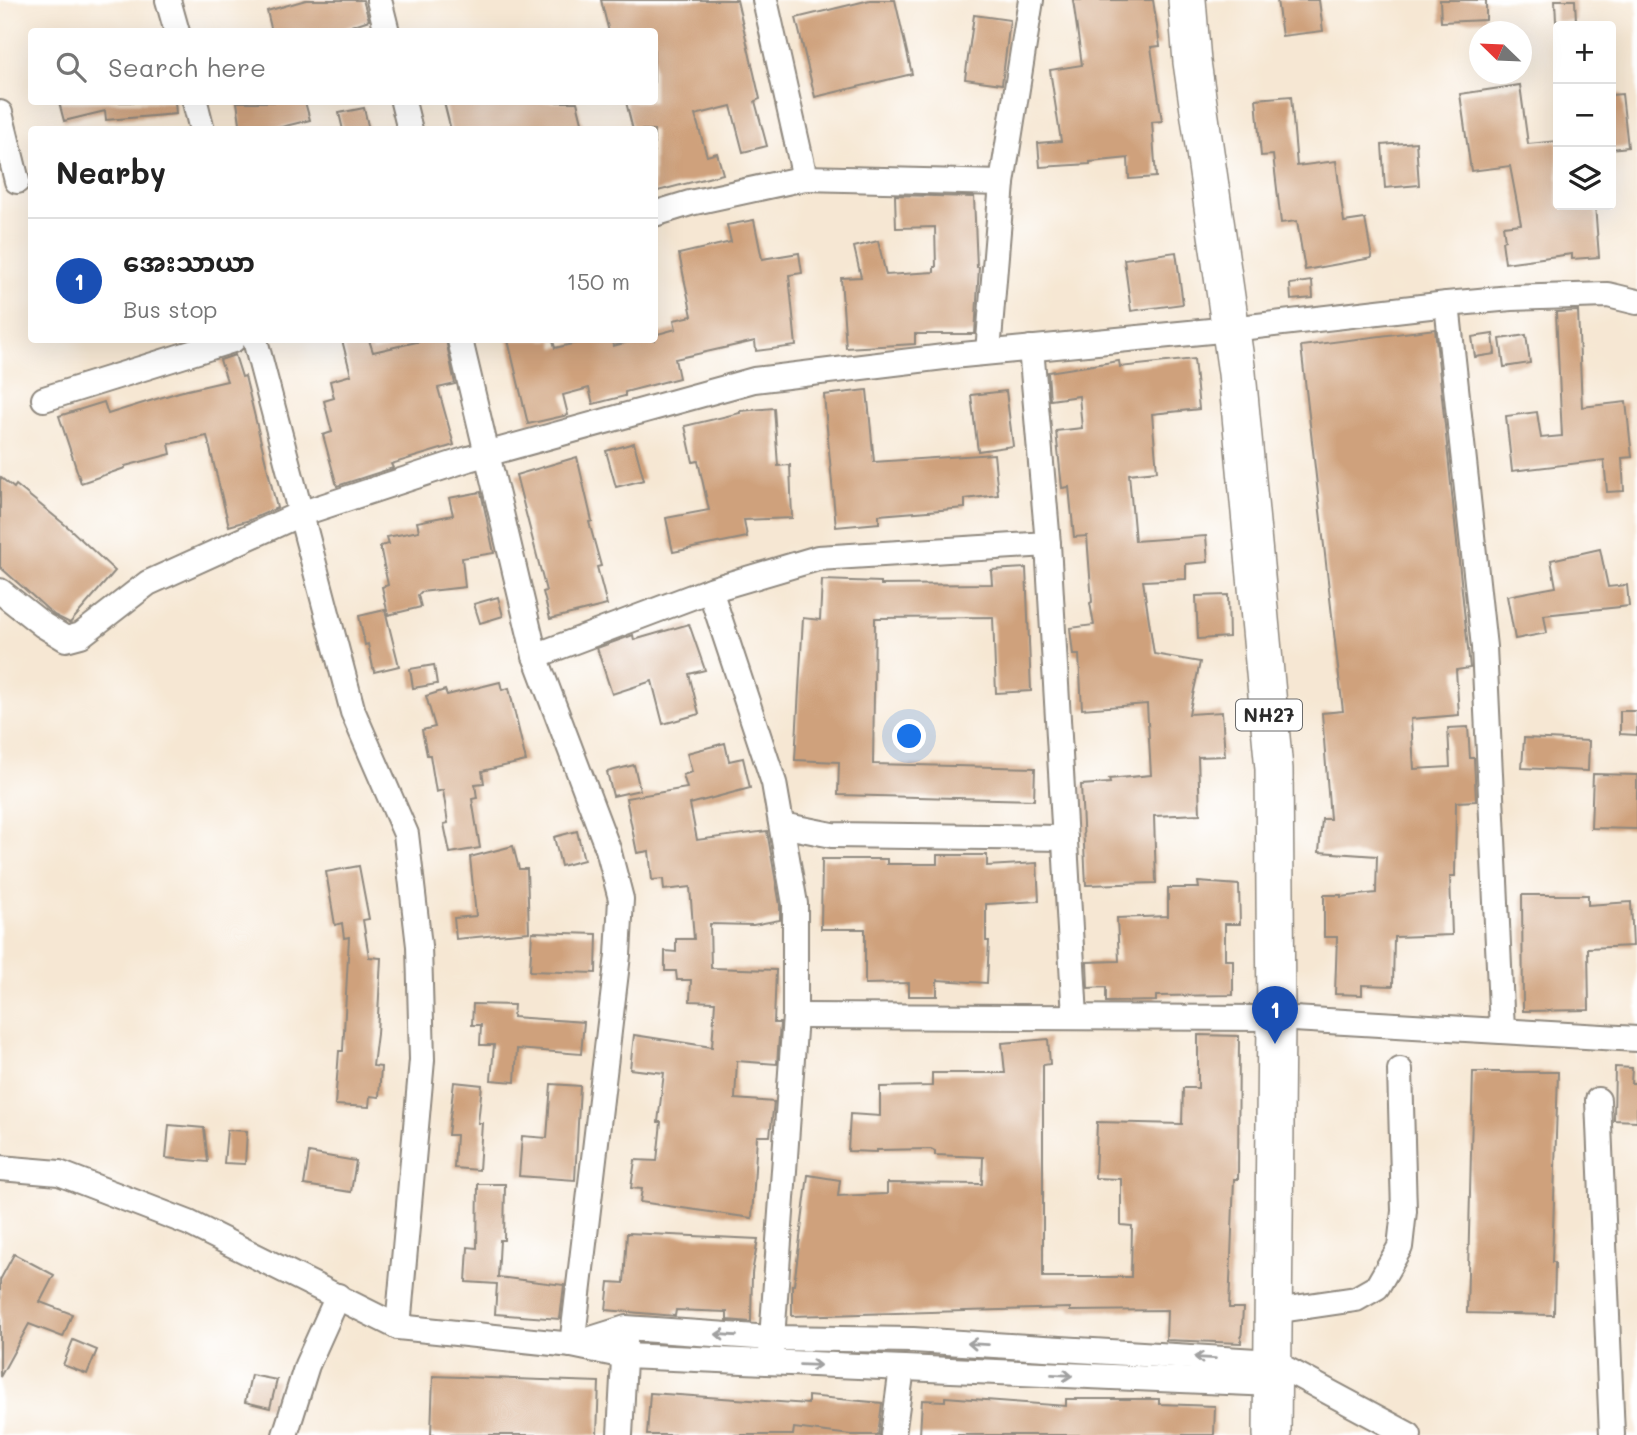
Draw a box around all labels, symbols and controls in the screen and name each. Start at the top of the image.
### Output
north arrow [1469,21,1532,84]
map controls [1553,21,1616,210]
button: + [1553,21,1616,84]
search box [28,28,658,105]
icon: search [52,48,90,86]
text: Search here [108,50,266,84]
button: − [1553,84,1616,147]
button: layers [1553,147,1616,210]
text: Nearby [56,152,166,192]
text: အေးသာယာ [123,245,255,279]
text: 1 [74,266,84,296]
text: 150 m [566,266,630,296]
text: Bus stop [123,294,218,324]
road number: NH27 [1236,700,1302,730]
your location [892,719,926,753]
pin: 1 [1252,986,1298,1044]
one-way arrow [715,1328,738,1341]
one-way arrow [967,1337,990,1350]
one-way arrow [1194,1351,1217,1364]
one-way arrow [798,1359,821,1372]
one-way arrow [1050,1369,1073,1382]

